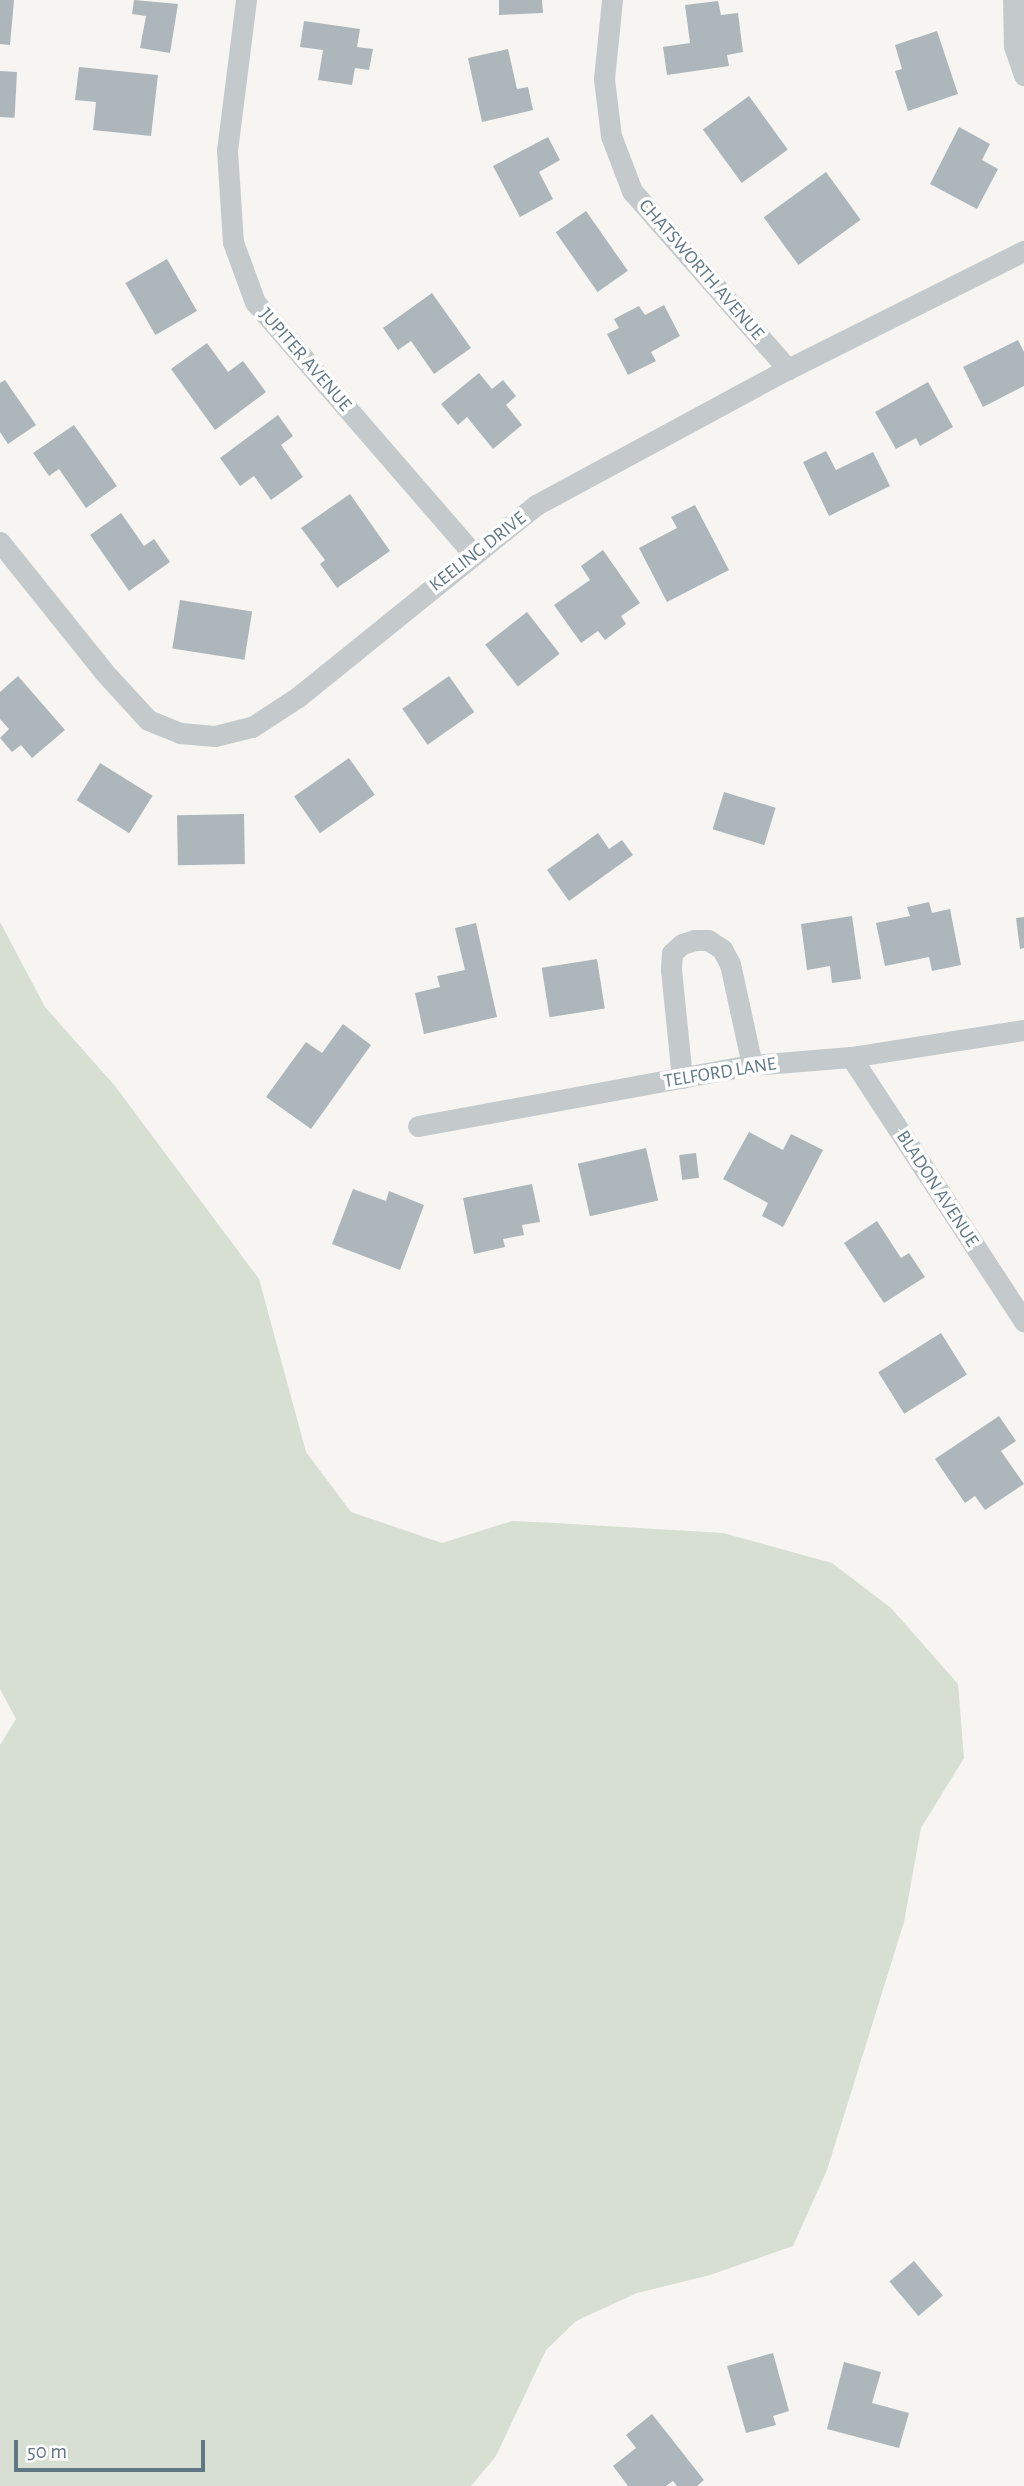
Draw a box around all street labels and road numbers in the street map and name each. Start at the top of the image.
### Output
street label: CHATSWORTH AVENUE [634,195,768,345]
street label: JUPITER AVENUE [254,304,356,416]
street label: KEELING DRIVE [425,507,531,597]
street label: TELFORD LANE [662,1053,778,1093]
street label: BLADON AVENUE [891,1127,983,1251]

